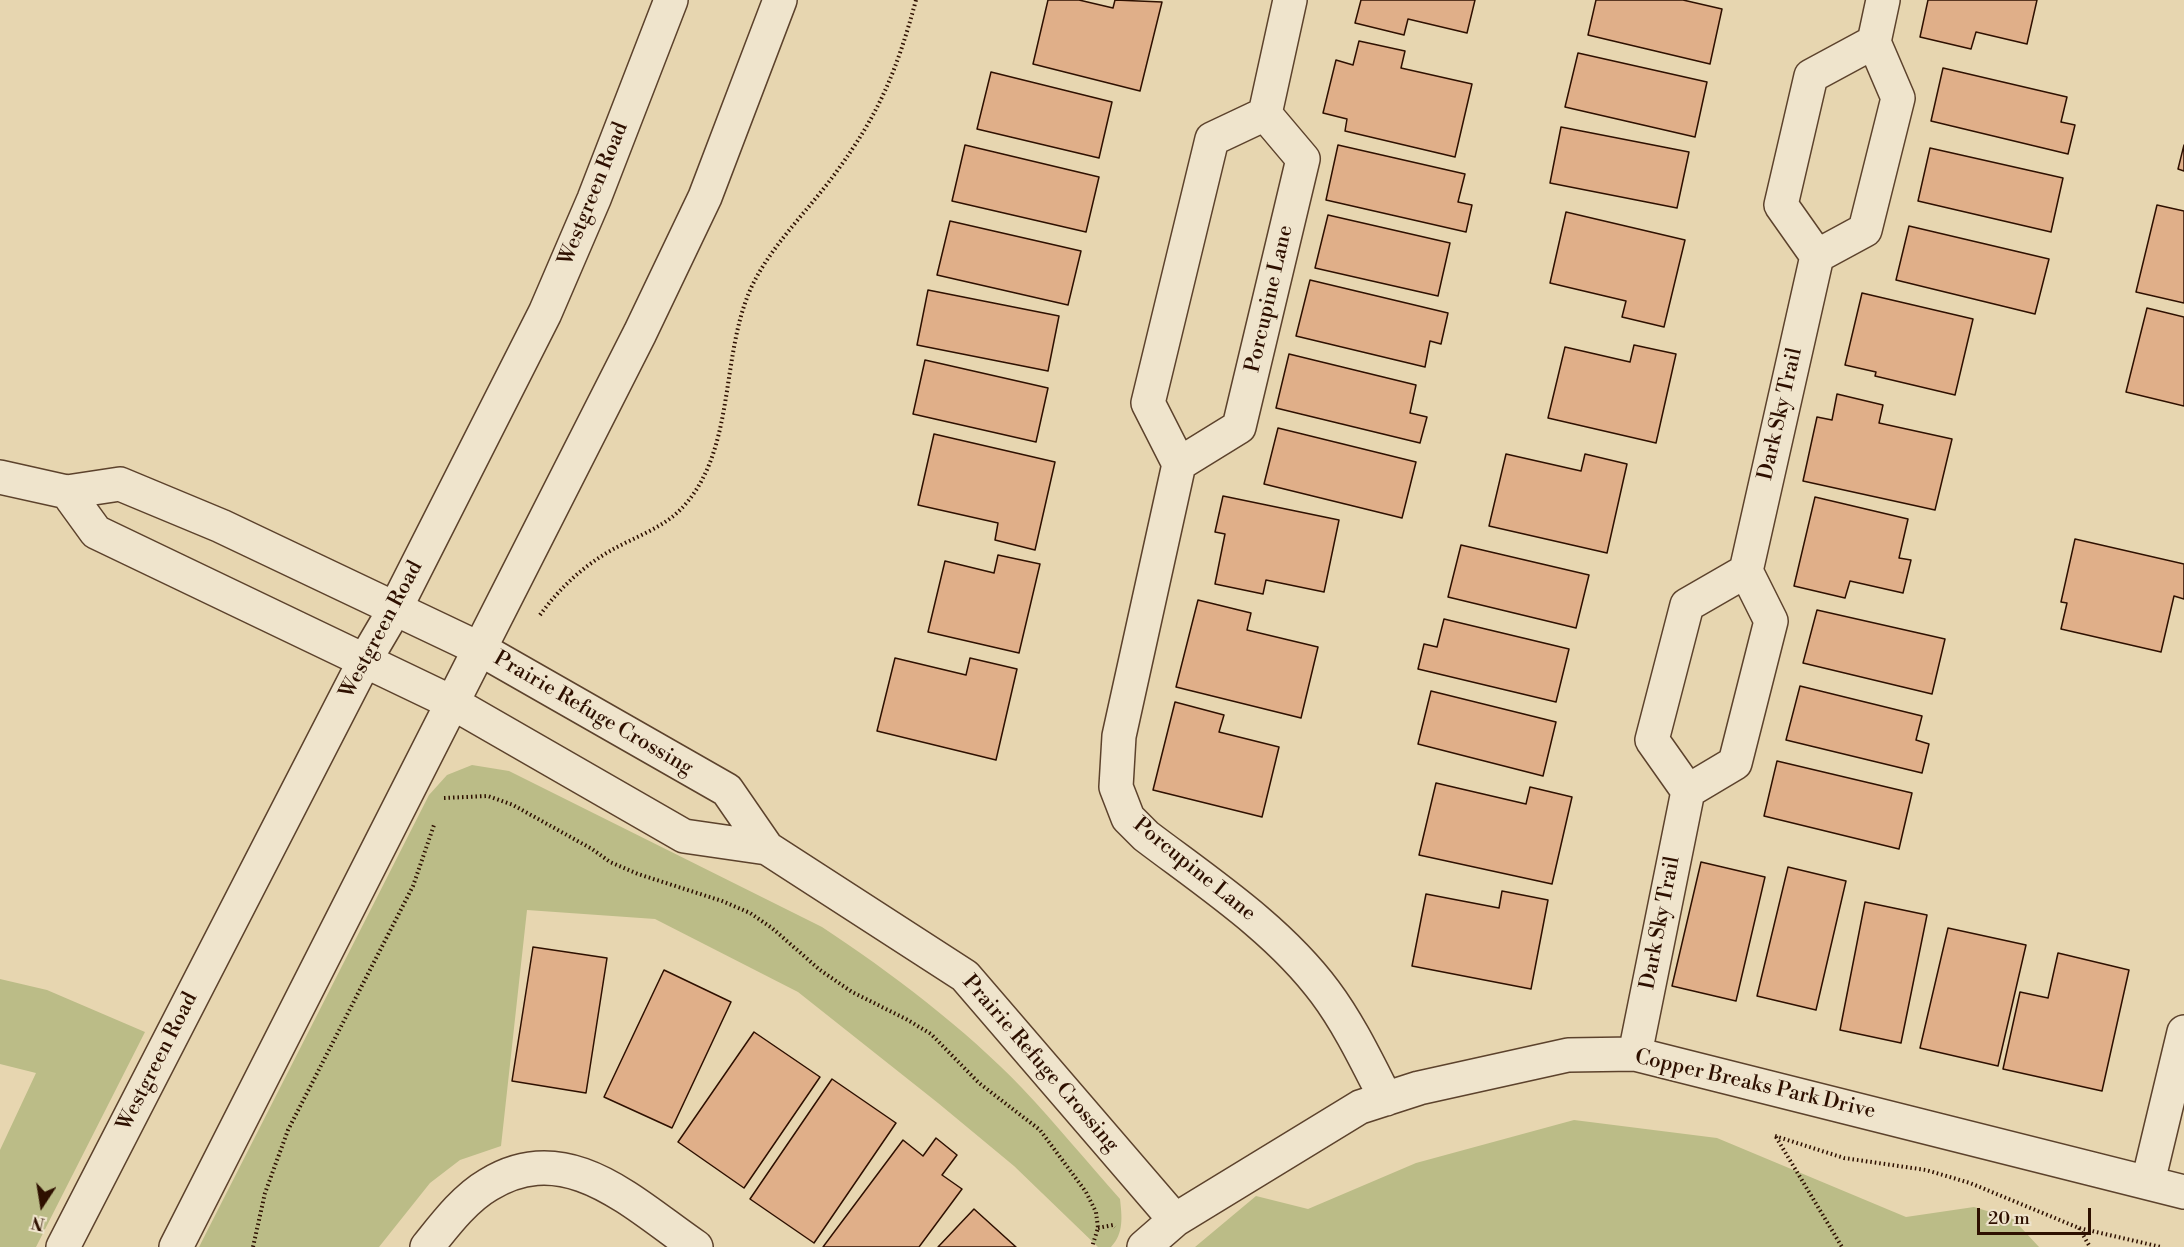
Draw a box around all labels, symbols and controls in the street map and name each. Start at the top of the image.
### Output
street label: Westgreen Road [554,119,634,269]
street label: Porcupine Lane [1241,223,1299,375]
street label: Dark Sky Trail [1754,345,1808,483]
street label: Westgreen Road [335,557,429,703]
street label: Prairie Refuge Crossing [489,647,697,781]
street label: Porcupine Lane [1128,813,1260,927]
street label: Dark Sky Trail [1636,854,1686,992]
street label: Prairie Refuge Crossing [956,970,1124,1158]
street label: Westgreen Road [112,988,204,1136]
street label: Copper Breaks Park Drive [1632,1045,1878,1125]
north arrow [12,1175,72,1235]
scale bar [1980,1196,2094,1234]
text: 20 m [1988,1207,2030,1230]
text: N [30,1212,47,1234]

